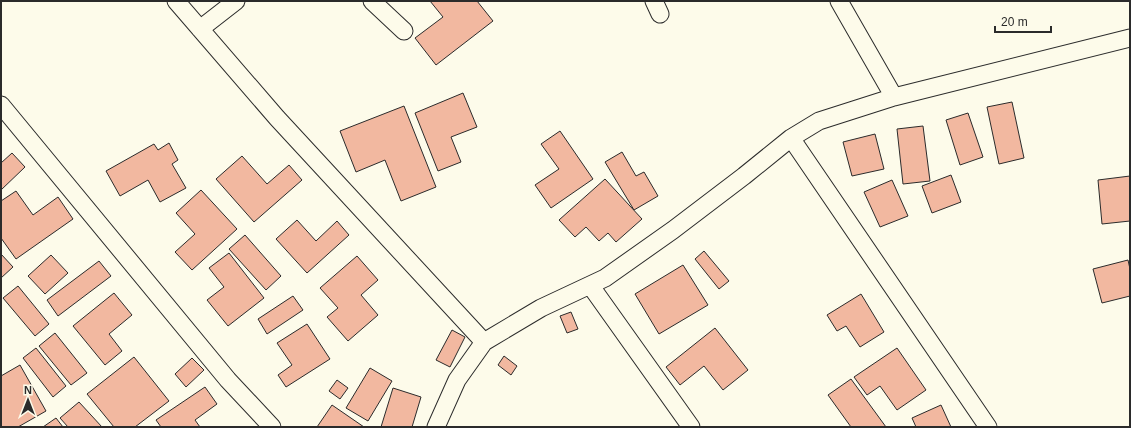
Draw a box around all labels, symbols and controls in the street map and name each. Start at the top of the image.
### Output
scale bar [995,8,1051,34]
text: 20 m [1001,15,1028,29]
north arrow [8,380,48,420]
text: N [24,384,32,396]

